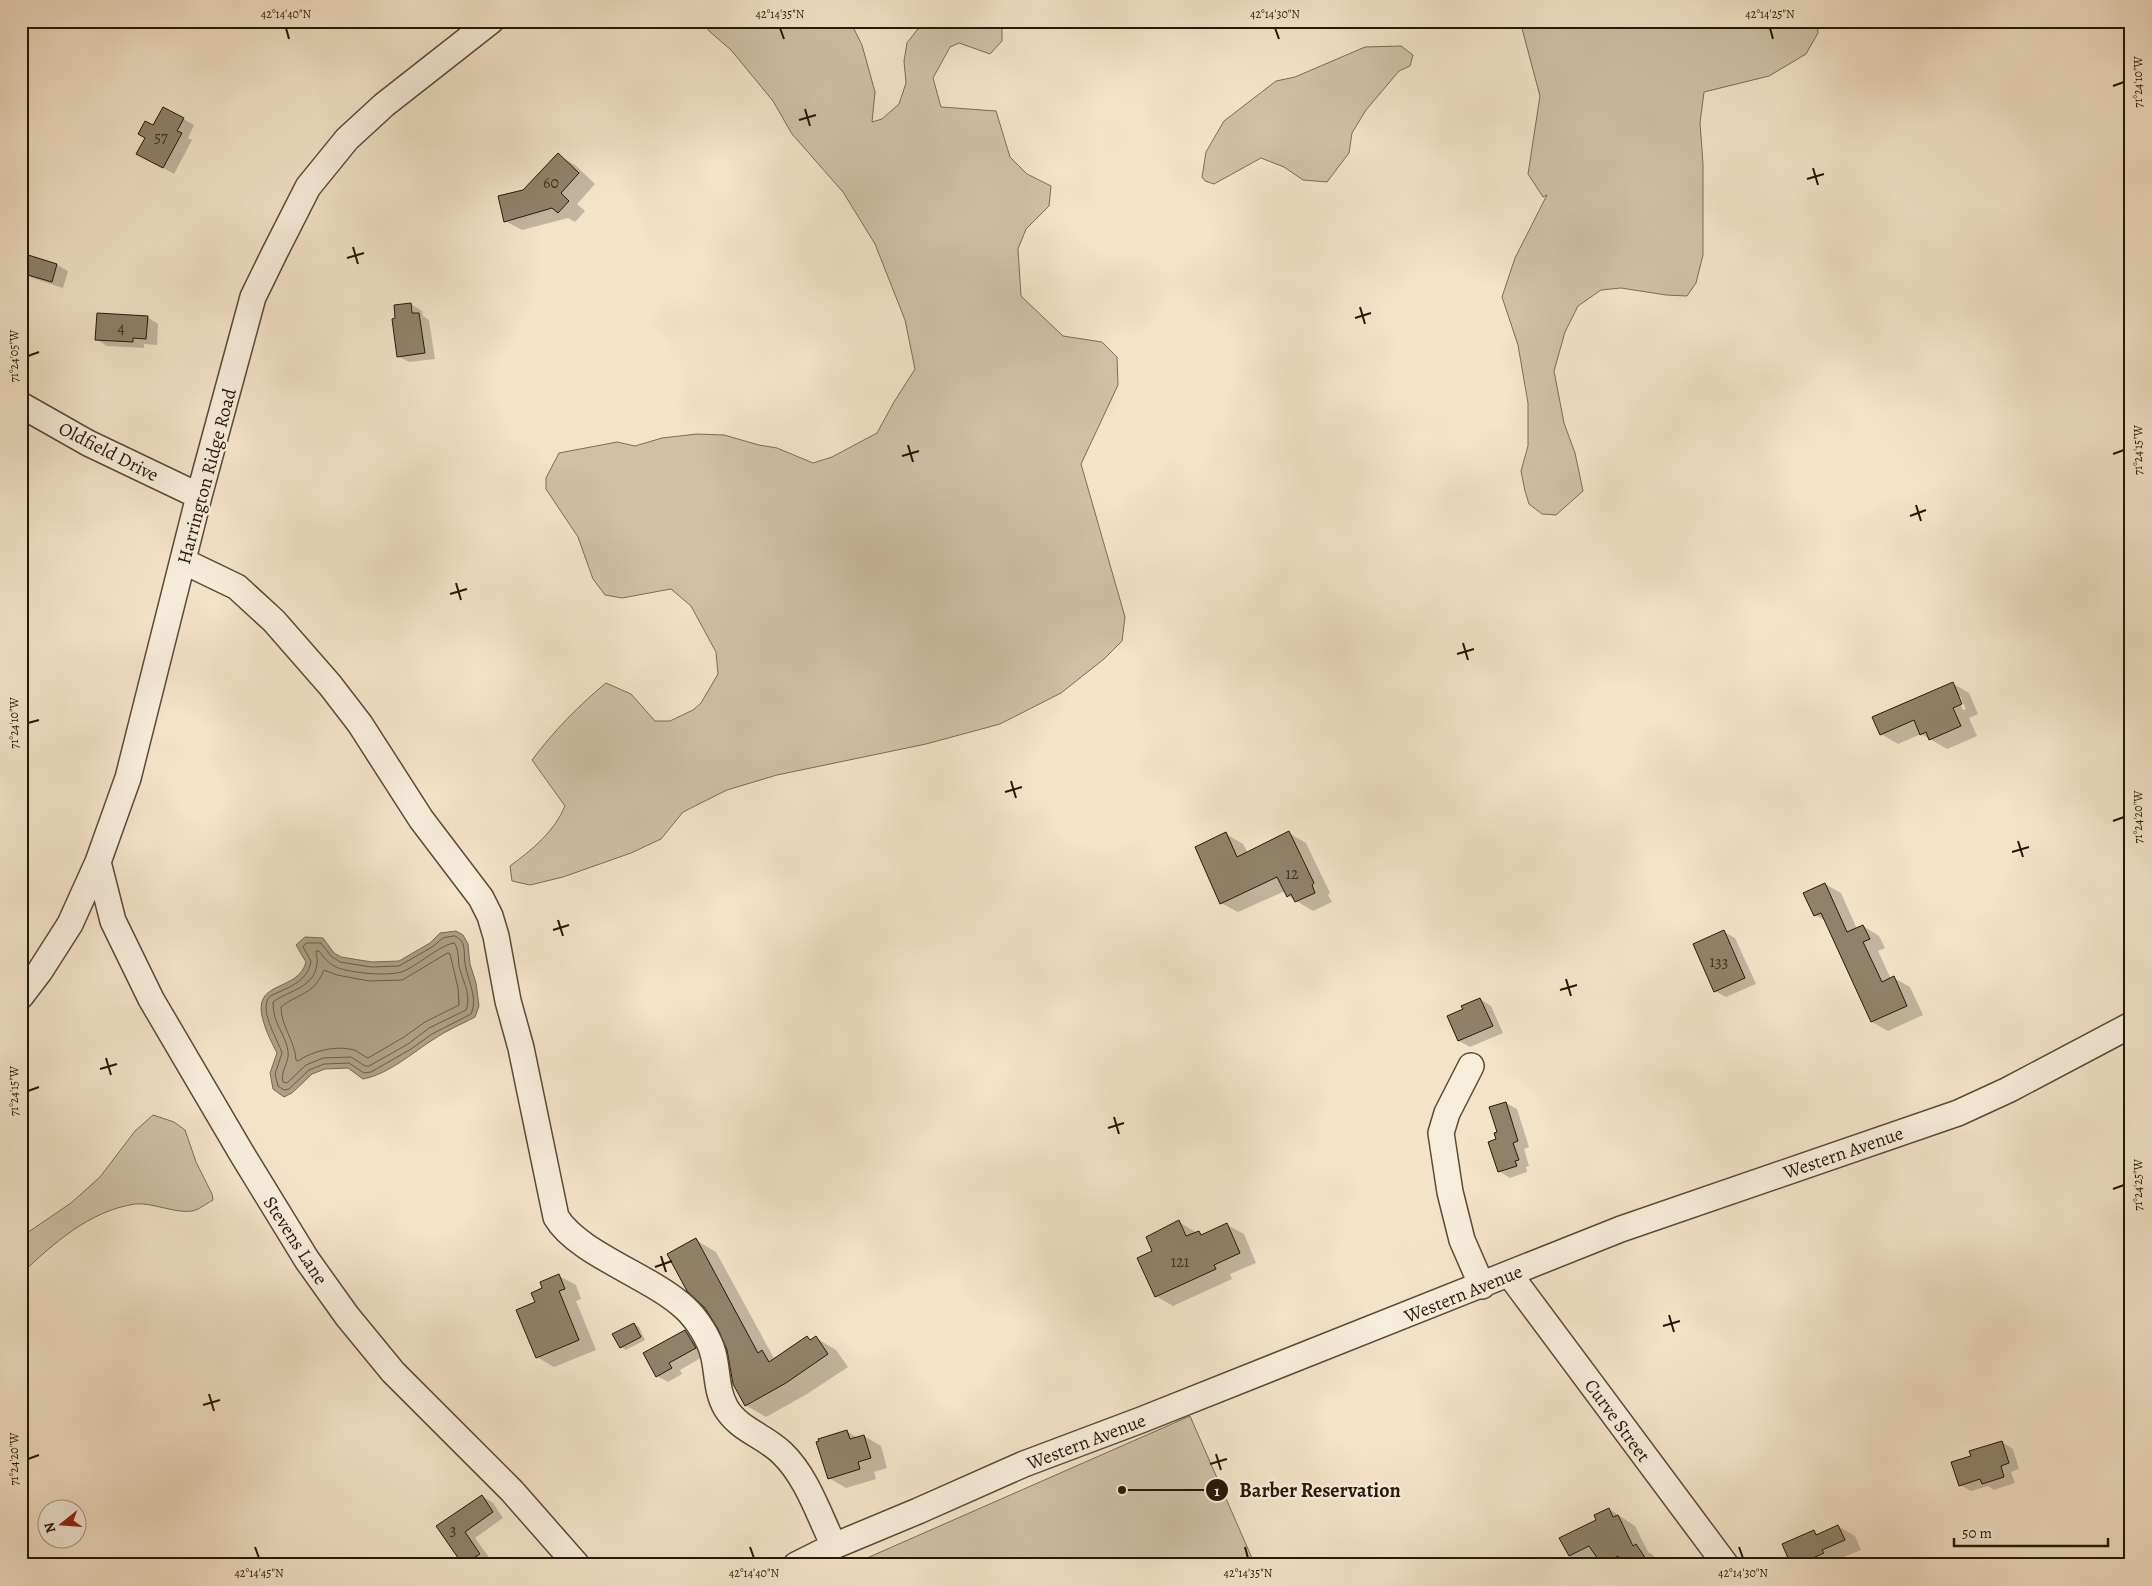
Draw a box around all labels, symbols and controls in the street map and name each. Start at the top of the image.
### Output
text: 42°14'40"N [261,6,312,22]
text: 42°14'35"N [756,6,805,22]
text: 42°14'30"N [1250,6,1300,22]
text: 42°14'25"N [1745,6,1795,22]
text: 71°24'10"W [2130,56,2146,108]
house number: 57 [154,126,168,148]
house number: 60 [543,172,559,194]
house number: 4 [117,317,125,339]
text: 71°24'05"W [6,329,22,382]
street label: Harrington Ridge Road [171,385,243,567]
street label: Oldfield Drive [54,416,163,488]
text: 71°24'15"W [2130,424,2146,475]
text: 71°24'10"W [6,697,22,749]
text: 71°24'20"W [2130,790,2146,843]
house number: 12 [1285,863,1299,885]
house number: 133 [1710,951,1728,973]
text: 71°24'15"W [6,1065,22,1116]
street label: Western Avenue [1779,1120,1907,1186]
text: 71°24'25"W [2130,1158,2146,1211]
street label: Stevens Lane [257,1191,334,1290]
house number: 121 [1171,1251,1190,1273]
street label: Western Avenue [1400,1258,1526,1330]
street label: Curve Street [1578,1374,1656,1467]
street label: Western Avenue [1022,1407,1149,1477]
text: 71°24'20"W [6,1432,22,1485]
callout: Barber Reservation [1204,1473,1411,1508]
text: Barber Reservation [1239,1477,1401,1504]
text: 1 [1214,1481,1220,1501]
north arrow [38,1498,88,1548]
scale bar [1954,1516,2108,1548]
house number: 3 [450,1519,456,1541]
text: N [39,1520,61,1535]
text: 50 m [1962,1523,1992,1543]
text: 42°14'45"N [234,1565,284,1581]
text: 42°14'40"N [729,1565,780,1581]
text: 42°14'35"N [1224,1565,1273,1581]
text: 42°14'30"N [1718,1565,1768,1581]

